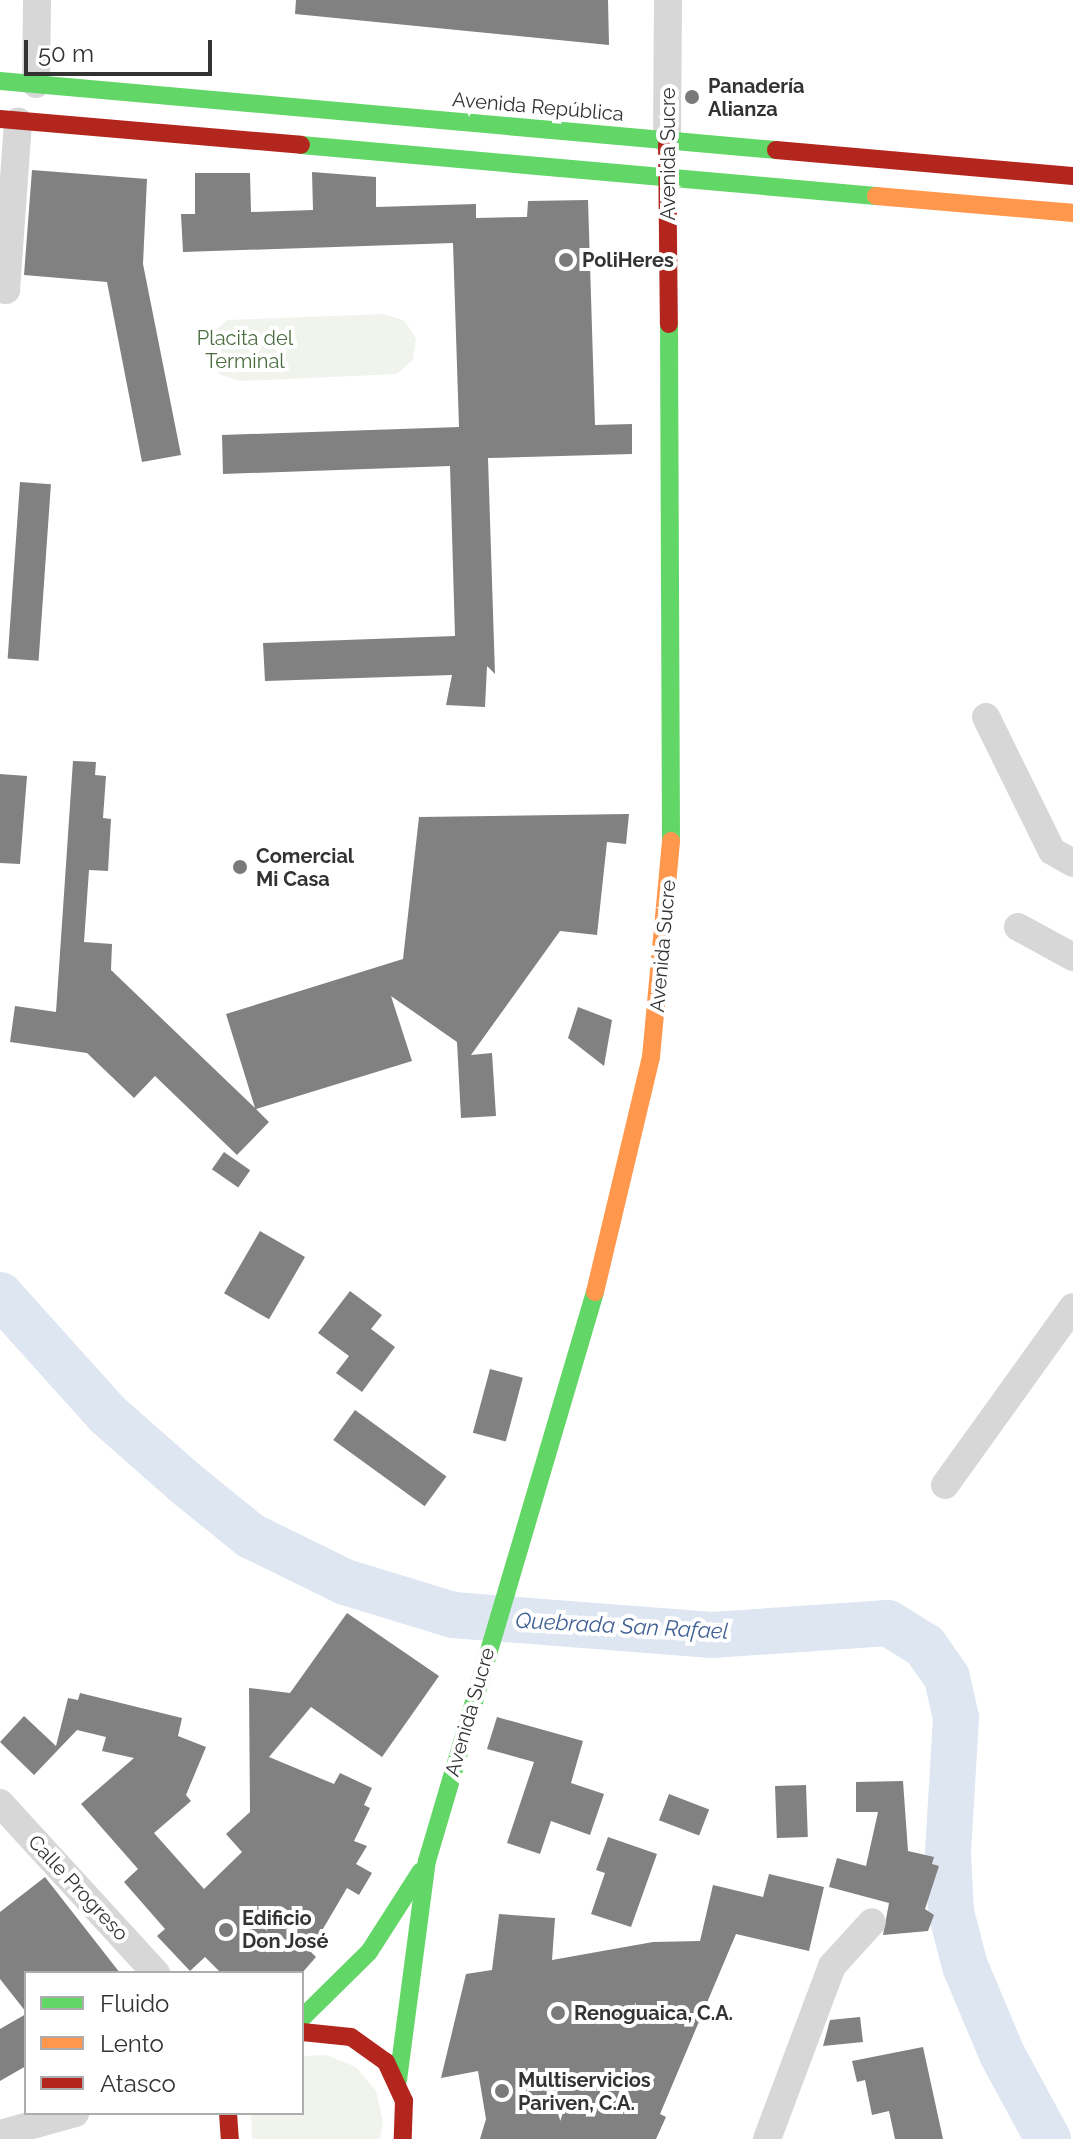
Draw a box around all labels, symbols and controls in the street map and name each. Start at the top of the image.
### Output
scale bar [28,24,216,74]
text: 50 m [38,39,94,68]
place label: Panadería Alianza [708,74,805,121]
street label: Avenida República [451,88,625,126]
street label: Avenida Sucre [656,88,680,220]
marker: Panadería Alianza [683,88,701,106]
place label: PoliHeres [582,248,674,272]
marker: PoliHeres [557,251,575,269]
park label: Placita del Terminal [197,326,293,373]
place label: Comercial Mi Casa [256,844,354,891]
marker: Comercial Mi Casa [231,858,249,876]
street label: Avenida Sucre [645,879,681,1013]
water label: Quebrada San Rafael [515,1607,729,1645]
street label: Avenida Sucre [440,1645,500,1779]
street label: Calle Progreso [23,1830,133,1946]
place label: Edificio Don José [242,1906,329,1953]
marker: Edificio Don José [217,1921,235,1939]
legend [24,1971,304,2115]
text: Fluido [100,1989,169,2018]
place label: Renoguaica, C.A. [574,2001,733,2025]
marker: Renoguaica, C.A. [549,2004,567,2022]
text: Lento [100,2029,164,2058]
place label: Multiservicios Pariven, C.A. [518,2068,651,2115]
text: Atasco [100,2069,176,2098]
marker: Multiservicios Pariven, C.A. [493,2082,511,2100]

